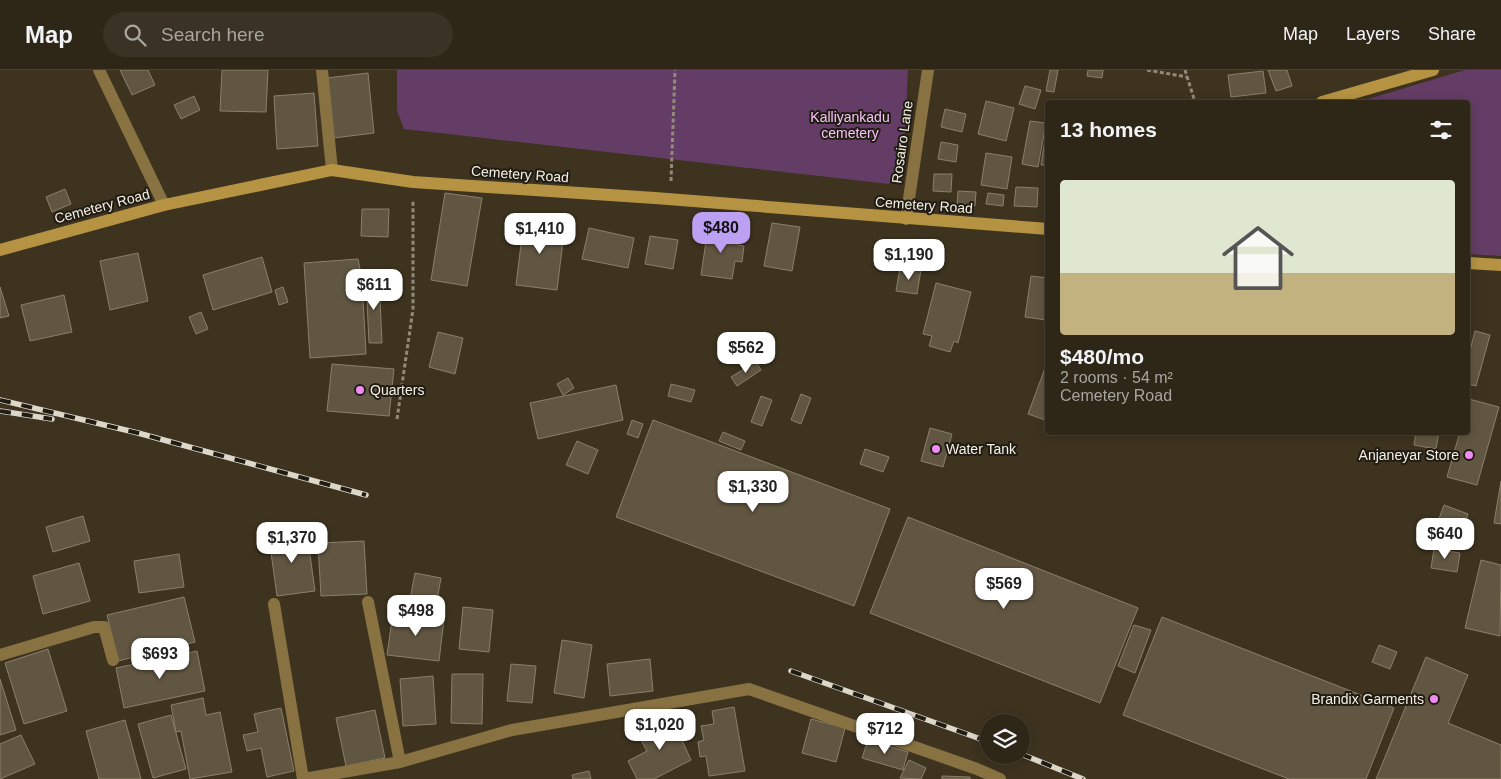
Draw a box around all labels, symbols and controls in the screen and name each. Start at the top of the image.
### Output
search box [103,12,453,57]
text: Map [25,21,73,48]
icon: search [121,21,149,49]
text: Search here [161,24,265,45]
text: Map [1283,24,1318,44]
text: Layers [1346,24,1400,44]
text: Share [1428,24,1476,44]
street label: Rosairo Lane [888,99,916,184]
park label: Kalliyankadu cemetery [810,109,890,141]
icon: filters [1427,116,1455,144]
text: 13 homes [1060,118,1157,141]
street label: Cemetery Road [471,163,569,185]
street label: Cemetery Road [53,186,151,226]
street label: Cemetery Road [875,194,973,216]
pin: $1,410 [499,212,581,255]
pin: $480 [691,212,751,254]
icon: home [1213,213,1303,303]
text: $480 [703,219,739,236]
text: $1,410 [516,220,564,237]
pin: $1,190 [868,238,950,281]
text: $1,190 [885,246,933,263]
pin: $611 [344,268,404,311]
text: $611 [357,276,391,293]
pin: $562 [716,332,776,374]
text: $562 [728,339,764,356]
text: $480/mo [1060,345,1144,368]
text: 2 rooms · 54 m² [1060,369,1173,386]
place label: Quarters [370,382,424,398]
marker: Quarters [354,384,366,396]
text: Cemetery Road [1060,387,1172,404]
place label: Water Tank [946,441,1017,457]
marker: Water Tank [930,443,942,455]
place label: Anjaneyar Store [1359,447,1459,463]
marker: Anjaneyar Store [1463,449,1475,461]
pin: $1,330 [712,470,794,513]
text: $1,330 [729,478,777,495]
pin: $640 [1415,518,1475,560]
pin: $1,370 [251,522,333,564]
text: $640 [1427,525,1463,542]
text: $1,370 [268,529,316,546]
pin: $569 [974,568,1034,610]
text: $569 [986,575,1022,592]
pin: $498 [386,594,446,637]
text: $498 [398,602,434,619]
pin: $693 [130,638,190,680]
text: $693 [142,645,178,662]
place label: Brandix Garments [1311,691,1424,707]
marker: Brandix Garments [1428,693,1440,705]
pin: $1,020 [619,708,701,751]
pin: $712 [855,712,915,755]
map controls [980,714,1030,764]
button: layers [980,714,1030,764]
text: $1,020 [636,716,684,733]
text: $712 [867,720,903,737]

